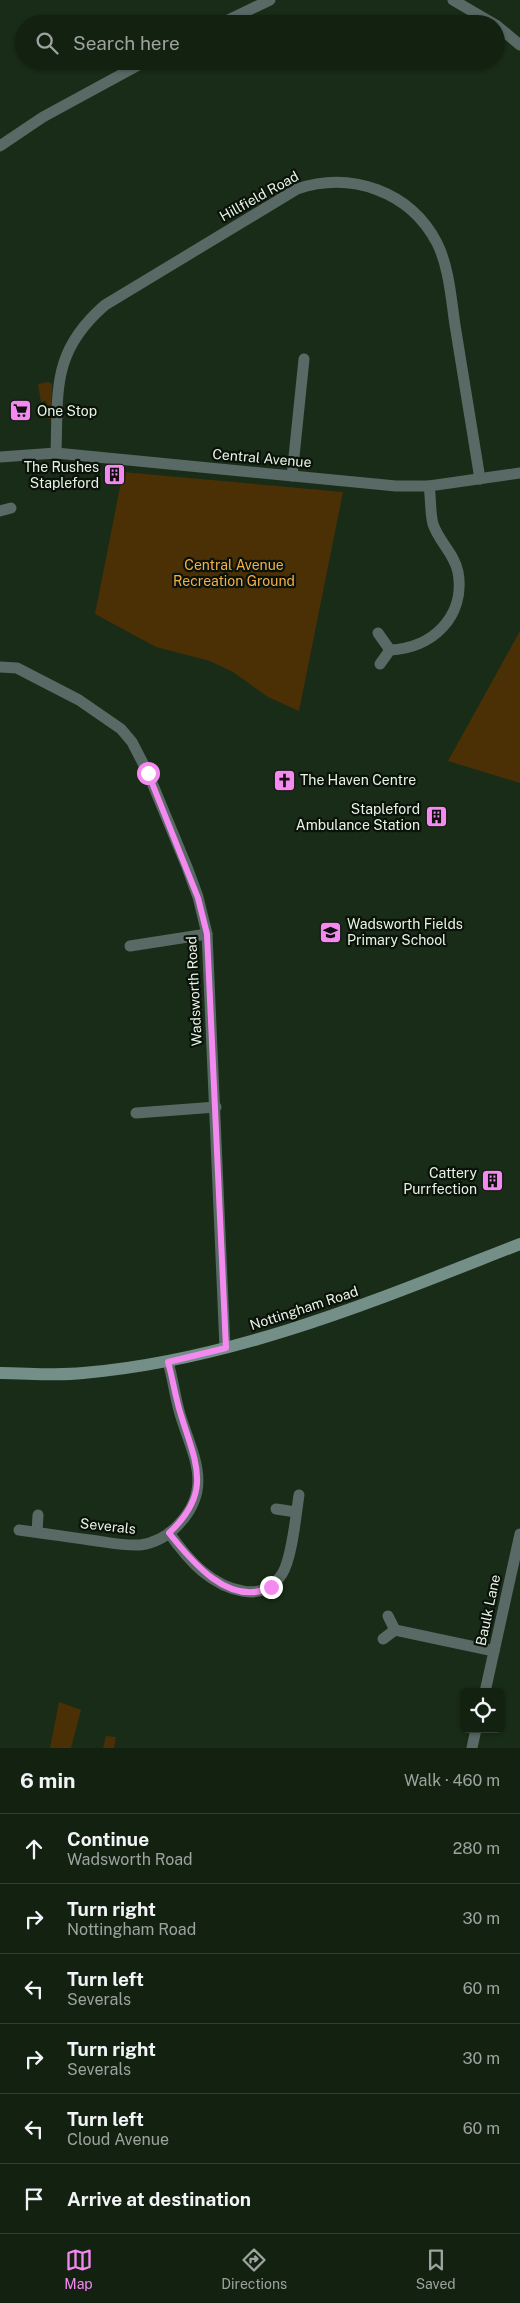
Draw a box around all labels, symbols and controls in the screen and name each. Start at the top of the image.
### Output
search box [15,15,505,70]
icon: search [33,29,61,57]
text: Search here [73,32,180,54]
street label: Hillfield Road [217,168,301,224]
supermarket icon: One Stop [9,399,33,423]
place label: One Stop [37,403,97,419]
street label: Central Avenue [212,446,312,470]
place label: The Rushes Stapleford [24,459,99,491]
building icon: The Rushes Stapleford [103,463,127,487]
park label: Central Avenue Recreation Ground [173,557,295,589]
route start [137,762,160,785]
church icon: The Haven Centre [272,768,296,792]
place label: The Haven Centre [300,772,416,788]
place label: Stapleford Ambulance Station [296,801,420,833]
building icon: Stapleford Ambulance Station [424,805,448,829]
place label: Wadsworth Fields Primary School [347,916,463,948]
school or university icon: Wadsworth Fields Primary School [319,920,343,944]
street label: Wadsworth Road [183,936,205,1046]
place label: Cattery Purrfection [403,1165,478,1197]
building icon: Cattery Purrfection [481,1169,505,1193]
street label: Nottingham Road [248,1283,360,1333]
street label: Severals [79,1515,137,1537]
street label: Baulk Lane [473,1573,503,1647]
route end [260,1576,283,1599]
map controls [460,1688,505,1733]
button: locate [460,1688,505,1733]
text: 6 min [20,1768,76,1793]
text: Walk · 460 m [404,1771,500,1790]
text: Continue [67,1828,149,1850]
icon: ahead [20,1835,48,1863]
text: 280 m [453,1839,500,1858]
text: Wadsworth Road [67,1850,193,1869]
text: Turn right [67,1898,156,1920]
icon: right [20,1905,48,1933]
text: 30 m [463,1909,500,1928]
text: Nottingham Road [67,1920,196,1939]
text: Turn left [67,1968,144,1990]
icon: left [20,1975,48,2003]
text: 60 m [463,1979,500,1998]
text: Severals [67,1990,131,2009]
text: Turn right [67,2038,156,2060]
icon: right [20,2045,48,2073]
text: 30 m [463,2049,500,2068]
text: Severals [67,2060,131,2079]
text: Turn left [67,2108,144,2130]
icon: left [20,2115,48,2143]
text: 60 m [463,2119,500,2138]
text: Cloud Avenue [67,2130,169,2149]
icon: arrive [20,2185,48,2213]
text: Arrive at destination [67,2188,251,2210]
tab: Map [64,2246,93,2292]
tab: Directions [221,2246,287,2292]
tab: Saved [416,2246,456,2292]

